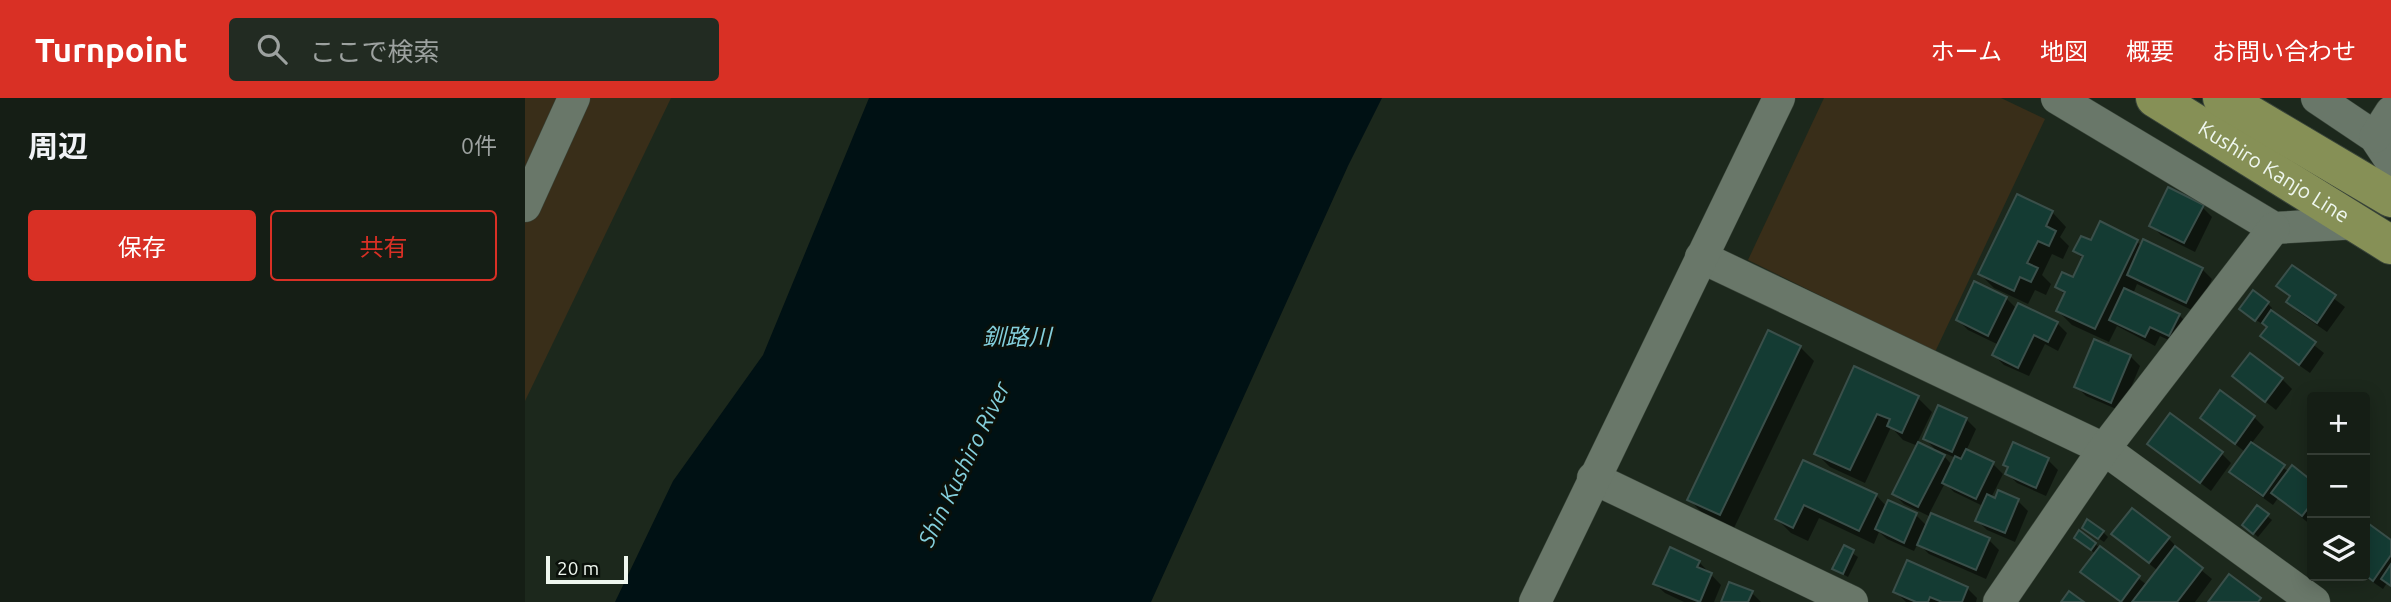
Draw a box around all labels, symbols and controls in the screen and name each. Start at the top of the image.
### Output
search box [229,18,719,81]
icon: search [253,30,291,68]
text: Turnpoint [35,31,187,68]
text: ここで検索 [309,37,439,66]
text: ホーム [1931,38,2002,65]
text: 地図 [2040,38,2088,65]
text: 概要 [2126,38,2174,65]
text: お問い合わせ [2212,38,2356,65]
street label: Kushiro Kanjo Line [2195,115,2354,227]
text: 周辺 [28,129,88,163]
text: 0件 [461,133,497,158]
button: 保存 [28,210,256,281]
button: 共有 [270,210,497,281]
water label: 釧路川 [983,324,1055,349]
water label: Shin Kushiro River [912,376,1015,551]
map controls [2307,392,2370,581]
button: + [2307,392,2370,455]
button: − [2307,455,2370,518]
button: layers [2307,518,2370,581]
scale bar [546,553,628,585]
text: 20 m [557,557,599,579]

